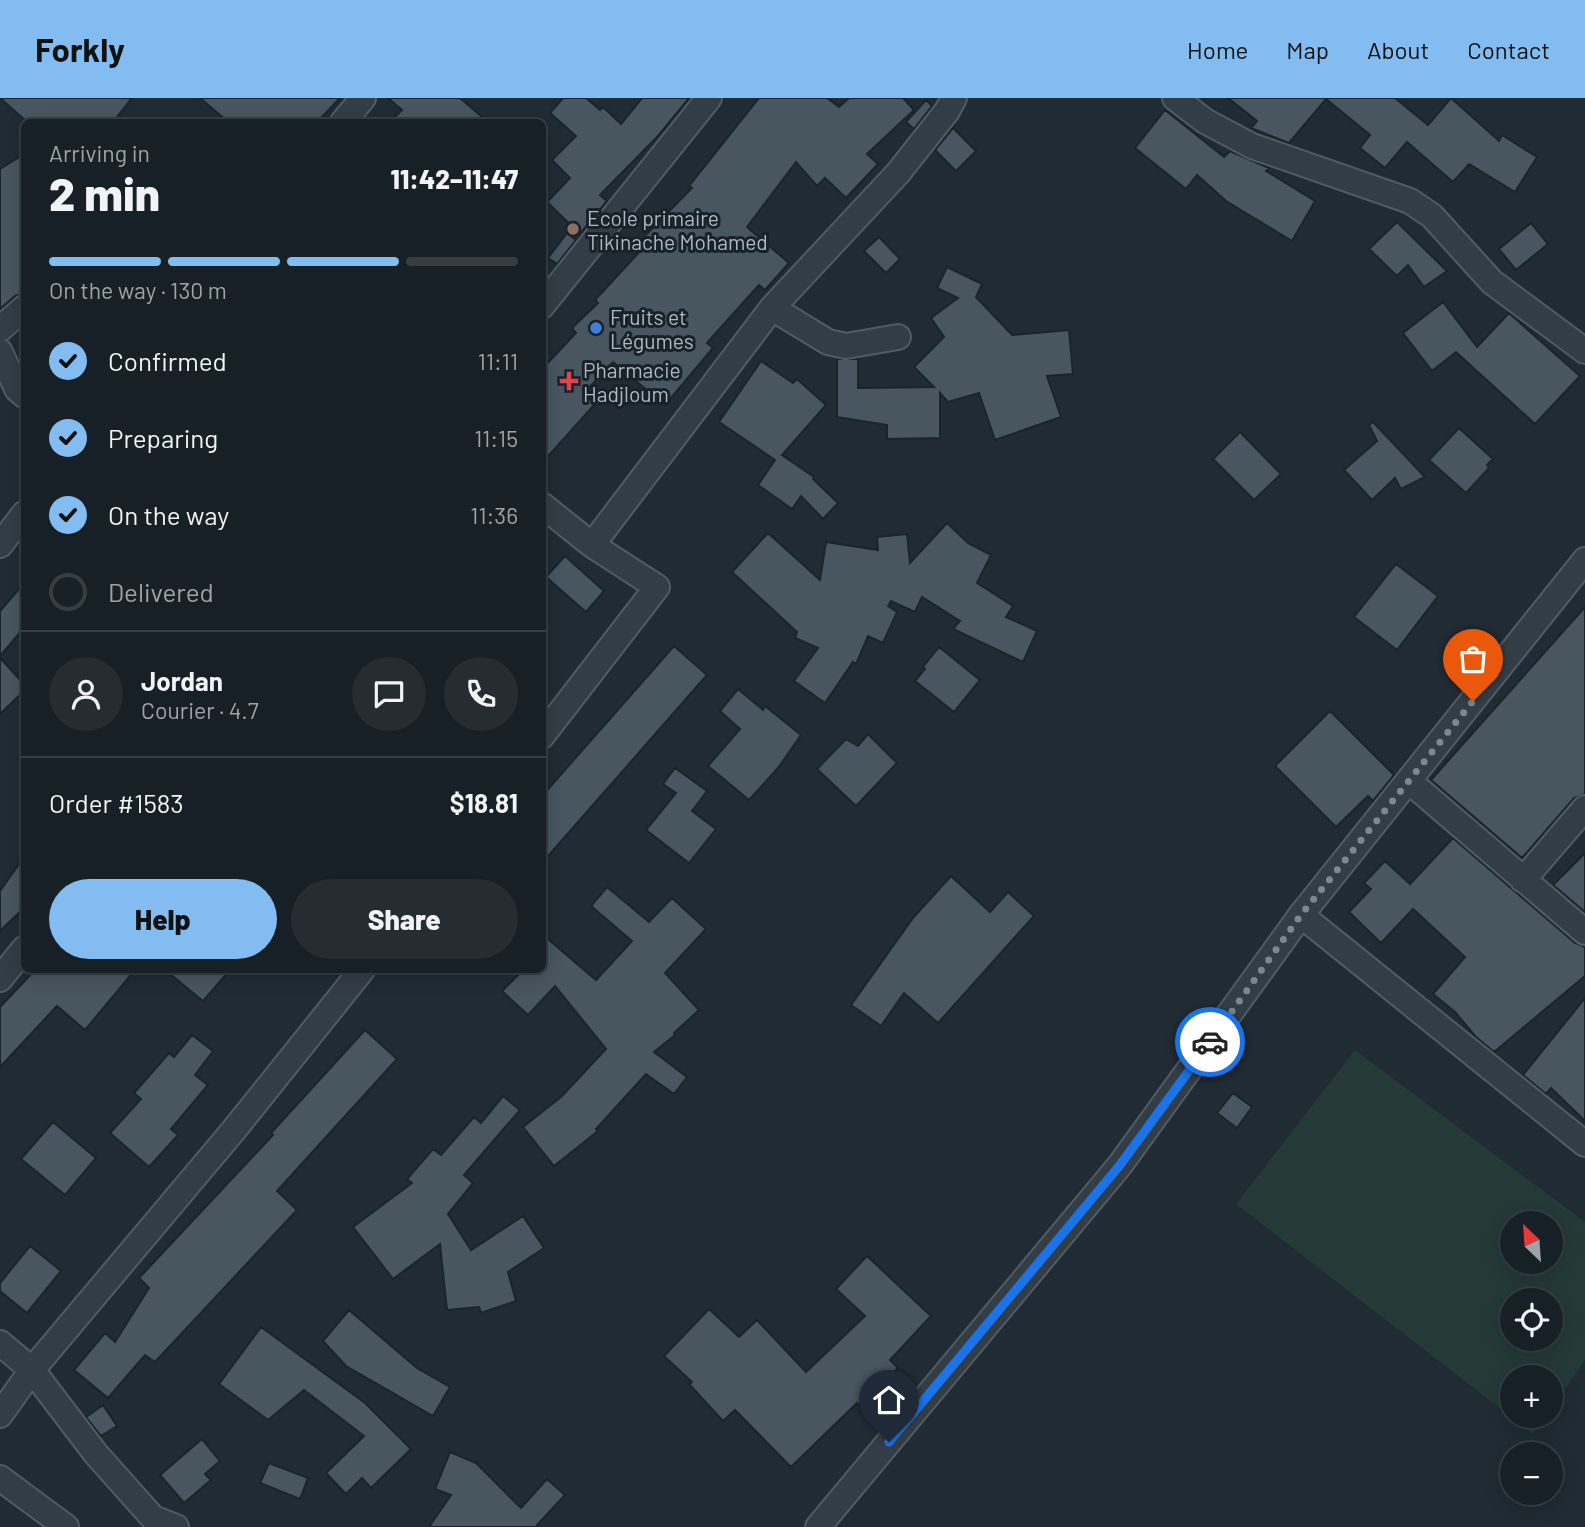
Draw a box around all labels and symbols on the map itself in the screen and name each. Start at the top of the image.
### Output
place label: Ecole primaire Tikinache Mohamed [587,205,768,254]
marker: Ecole primaire Tikinache Mohamed [565,221,581,237]
place label: Fruits et Légumes [610,304,694,353]
marker: Fruits et Légumes [588,320,604,336]
place label: Pharmacie Hadjloum [583,357,681,406]
marker: Pharmacie Hadjloum [561,373,577,389]
pin [1443,629,1503,701]
courier [1175,1007,1245,1077]
north arrow [1500,1211,1563,1274]
pin [859,1370,919,1442]

